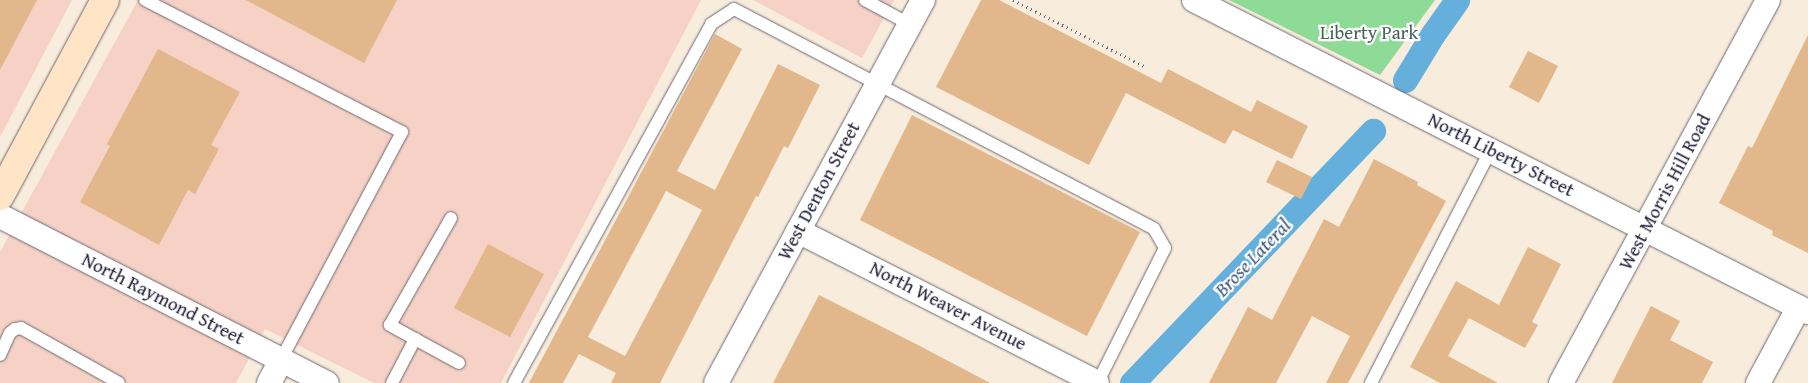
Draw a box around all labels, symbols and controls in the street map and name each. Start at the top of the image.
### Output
park label: Liberty Park [1320,22,1418,44]
street label: North Liberty Street [1424,108,1578,202]
street label: West Morris Hill Road [1614,110,1716,274]
street label: West Denton Street [773,118,865,264]
water label: Brose Lateral [1209,213,1295,301]
street label: North Raymond Street [78,248,248,350]
street label: North Weaver Avenue [866,257,1030,355]

